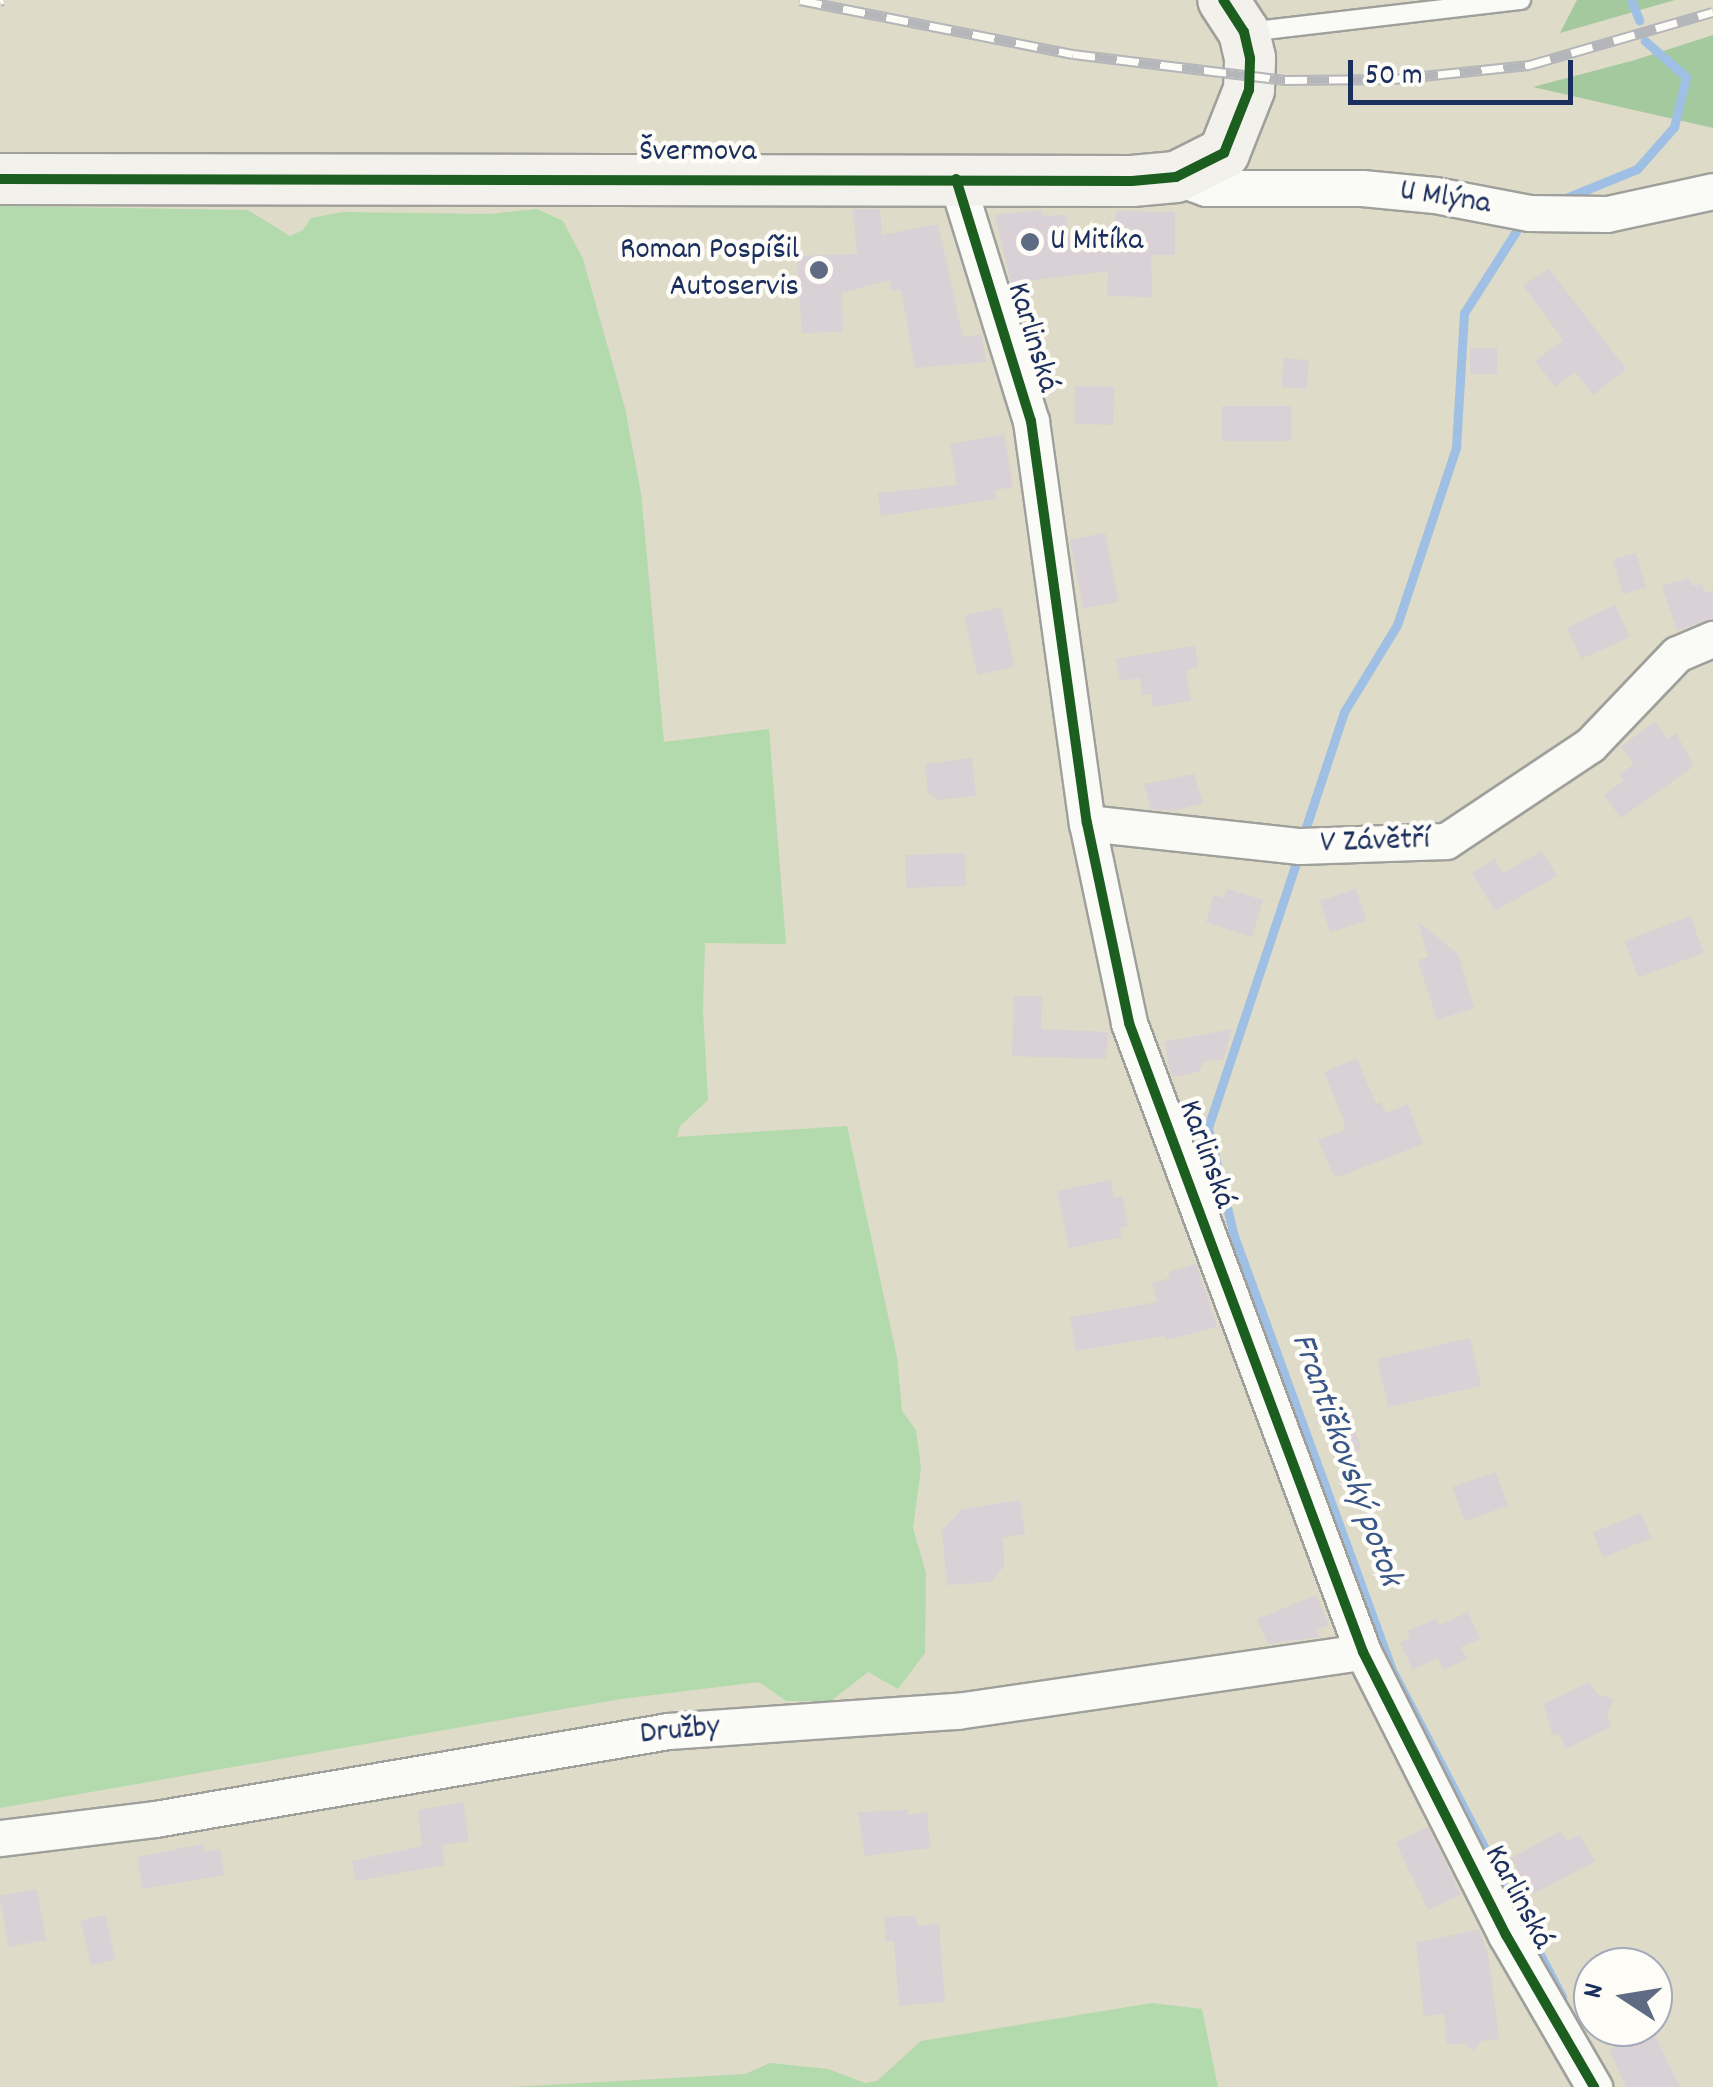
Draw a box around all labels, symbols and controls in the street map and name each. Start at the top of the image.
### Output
scale bar [1353,40,1578,102]
text: 50 m [1365,56,1423,99]
street label: Švermova [639,134,757,172]
street label: U Mlýna [1397,173,1493,225]
place label: U Mitíka [1050,223,1143,261]
marker: U Mitíka [1019,231,1041,253]
place label: Roman Pospíšil Autoservis [620,233,799,308]
marker: Roman Pospíšil Autoservis [808,259,830,281]
street label: Karlinská [996,279,1066,397]
street label: V Závětří [1320,822,1430,864]
street label: Karlinská [1168,1096,1242,1214]
water label: Františkovský potok [1280,1328,1410,1592]
street label: Družby [638,1709,722,1755]
street label: Karlinská [1474,1839,1560,1957]
north arrow [1573,1947,1673,2047]
text: N [1575,1980,1617,2002]

